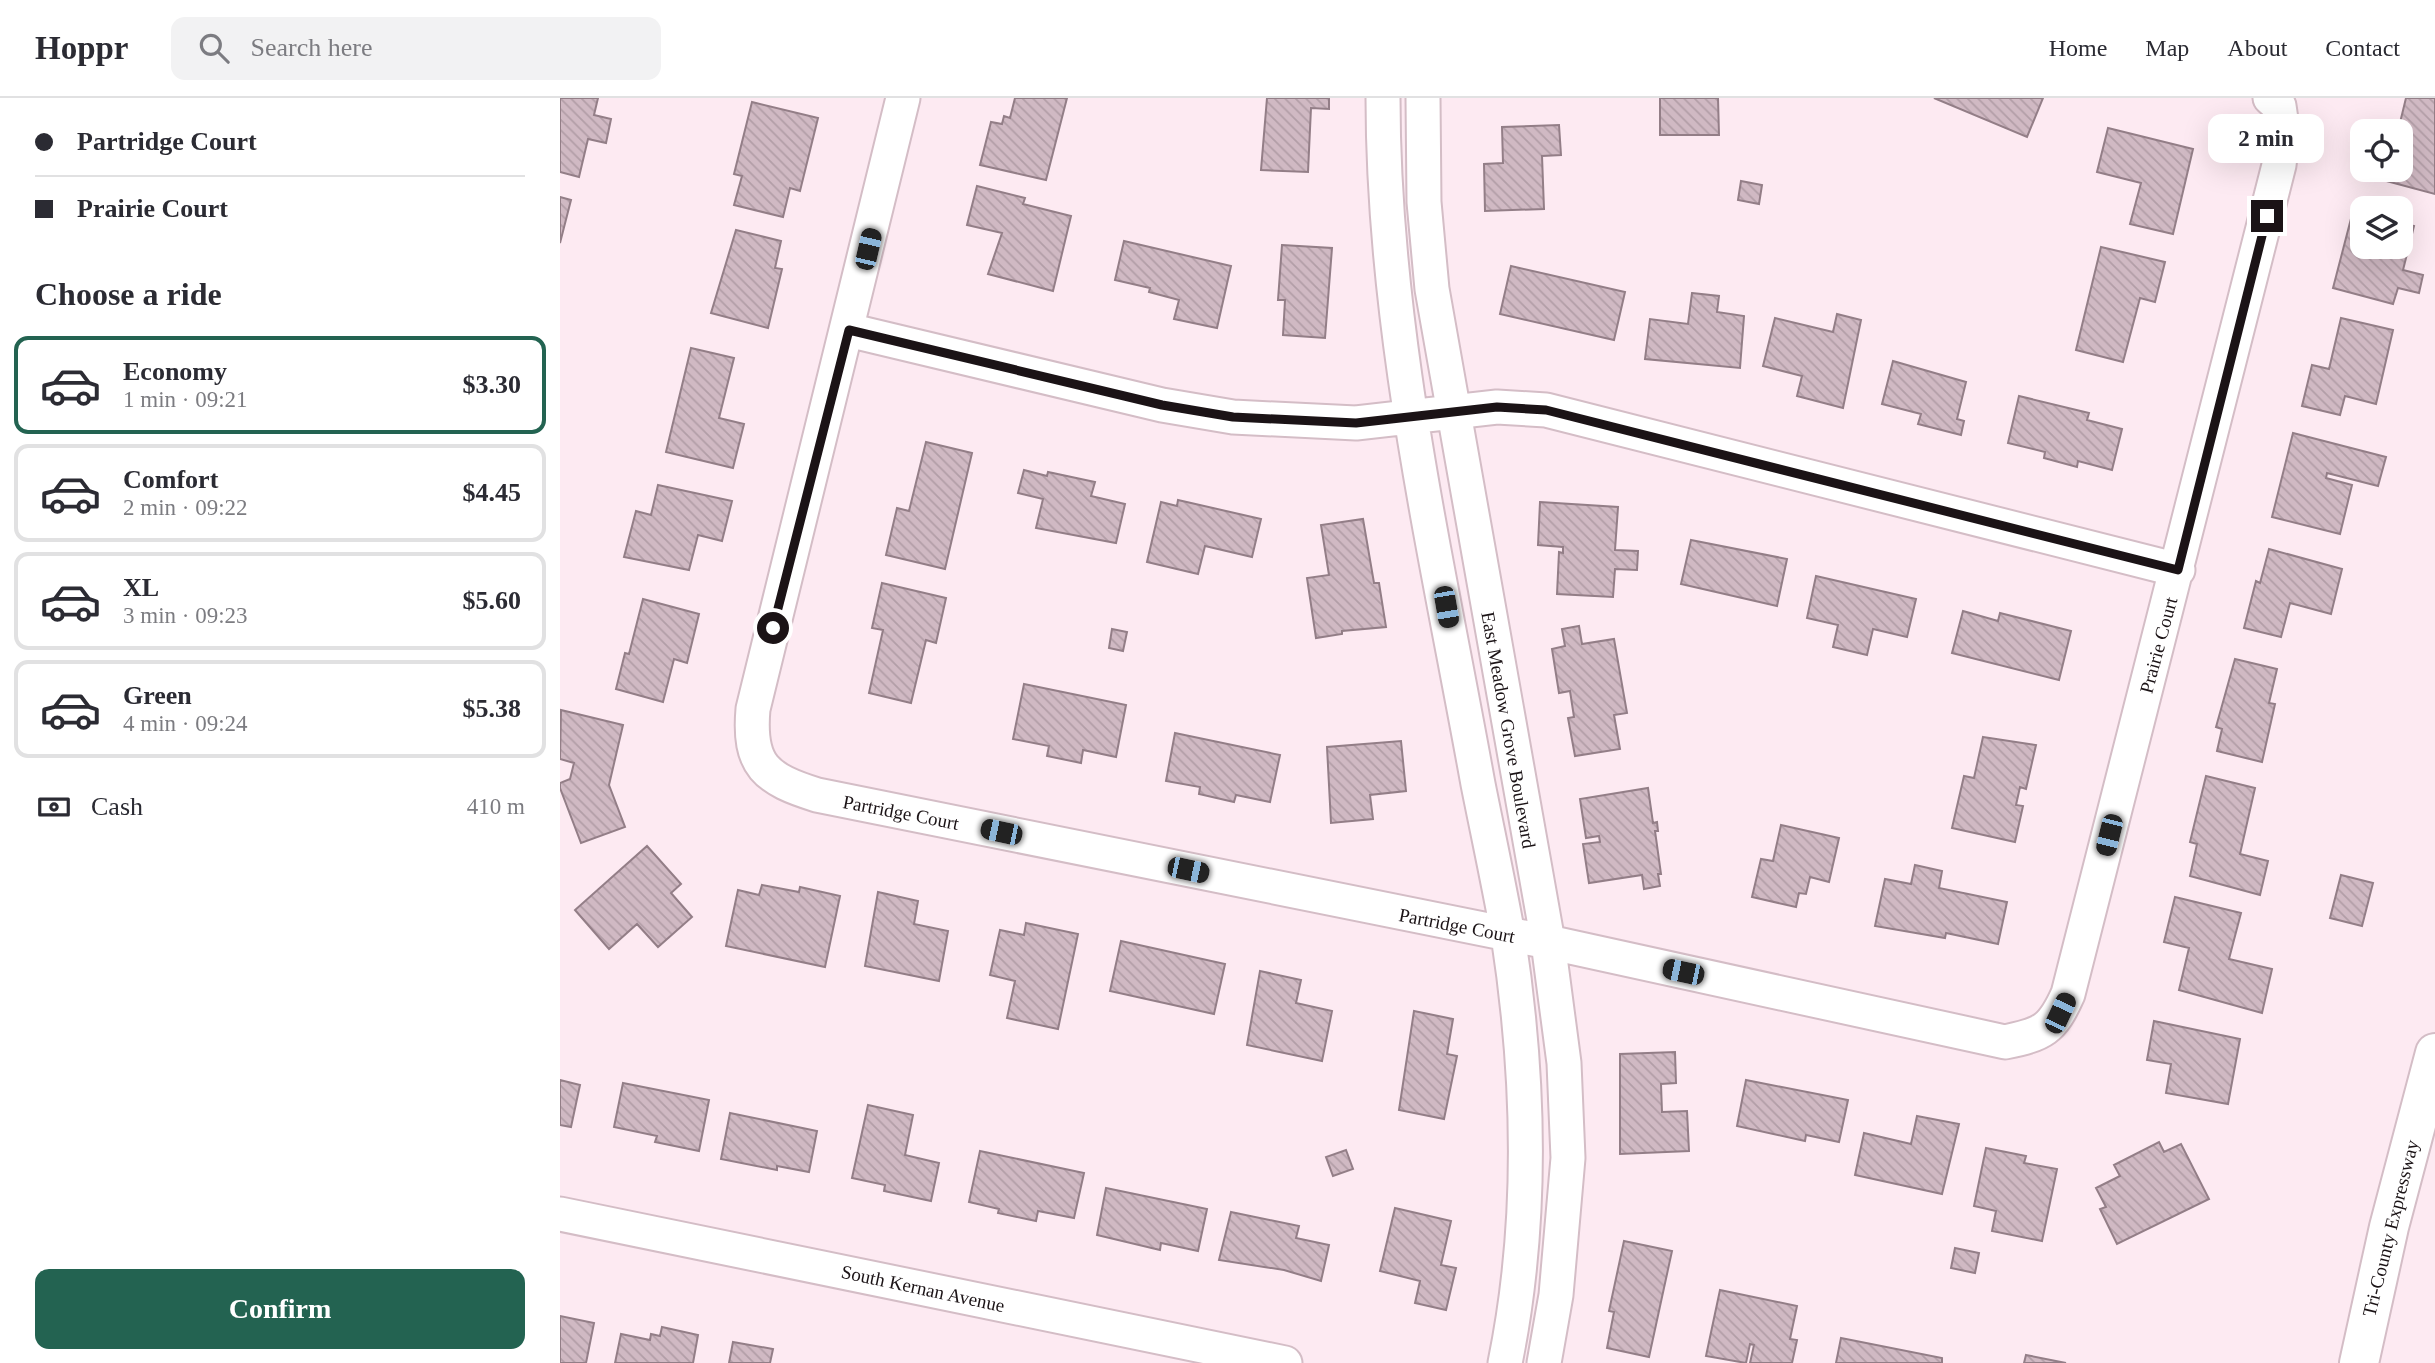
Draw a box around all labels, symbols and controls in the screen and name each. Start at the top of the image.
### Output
search box [171,17,661,80]
icon: search [195,29,233,67]
text: Hoppr [35,30,129,66]
text: Search here [251,33,373,62]
text: Home [2049,35,2107,61]
text: Map [2145,35,2189,61]
text: About [2227,35,2287,61]
text: Contact [2325,35,2400,61]
callout: 2 min [2209,115,2325,164]
map controls [2350,119,2413,259]
button: locate [2350,119,2413,182]
text: 2 min [2238,126,2294,151]
text: Partridge Court [77,127,257,156]
text: Prairie Court [77,194,228,223]
button: layers [2350,196,2413,259]
route end [2251,200,2283,232]
car [854,226,883,272]
text: Choose a ride [35,276,222,312]
icon: car [39,354,102,417]
text: Economy [123,357,227,386]
text: $3.30 [463,370,521,399]
text: 1 min · 09:21 [123,387,248,412]
icon: car [39,462,102,525]
text: Comfort [123,465,218,494]
text: $4.45 [463,478,521,507]
text: 2 min · 09:22 [123,495,248,520]
icon: car [39,570,102,633]
text: XL [123,573,159,602]
car [1433,584,1460,630]
text: $5.60 [463,586,521,615]
street label: Prairie Court [2136,594,2182,696]
text: 3 min · 09:23 [123,603,248,628]
street label: East Meadow Grove Boulevard [1477,610,1540,851]
route start [757,612,789,644]
icon: car [39,678,102,741]
text: Green [123,681,192,710]
text: $5.38 [463,694,521,723]
text: 4 min · 09:24 [123,711,248,736]
icon: cash [35,788,73,826]
street label: Partridge Court [841,791,961,834]
text: Cash [91,792,143,821]
text: 410 m [467,794,525,819]
car [2094,812,2125,858]
car [979,817,1024,847]
car [1166,855,1211,885]
street label: Partridge Court [1397,904,1517,947]
car [1661,957,1706,987]
car [2042,990,2079,1036]
street label: Tri-County Expressway [2358,1137,2423,1319]
street label: South Kernan Avenue [839,1261,1006,1316]
button: Confirm [35,1269,525,1349]

